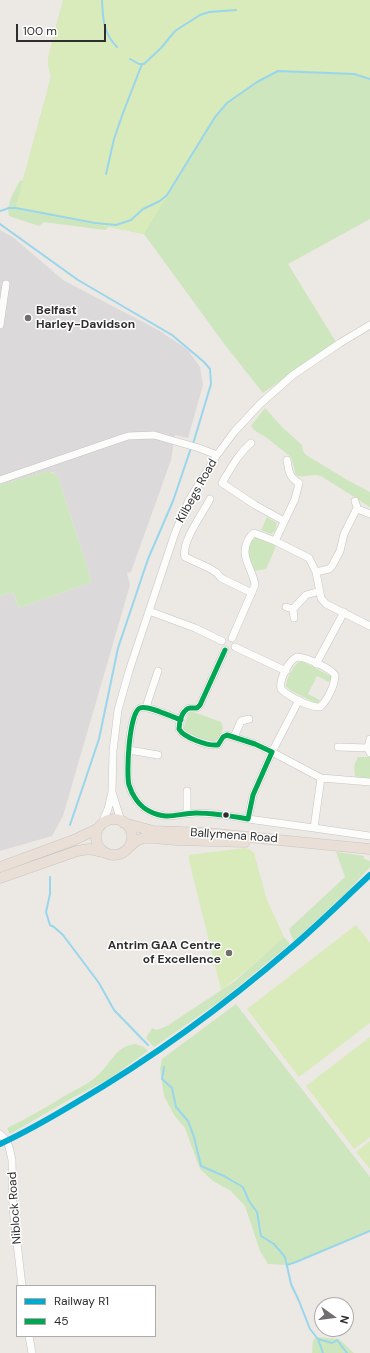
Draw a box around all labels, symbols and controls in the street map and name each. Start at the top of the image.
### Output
scale bar [18,16,108,42]
text: 100 m [23,23,57,39]
place label: Belfast Harley-Davidson [36,304,135,332]
marker: Belfast Harley-Davidson [23,313,33,323]
street label: Kilbegs Road [174,457,220,525]
unlabelled marker [221,810,231,820]
street label: Ballymena Road [190,826,278,846]
place label: Antrim GAA Centre of Excellence [108,939,221,967]
marker: Antrim GAA Centre of Excellence [224,948,234,958]
street label: Niblock Road [5,1171,25,1245]
legend [16,1285,156,1337]
text: Railway R1 [54,1293,109,1309]
north arrow [314,1297,354,1337]
text: 45 [54,1313,69,1329]
text: N [337,1314,352,1325]

